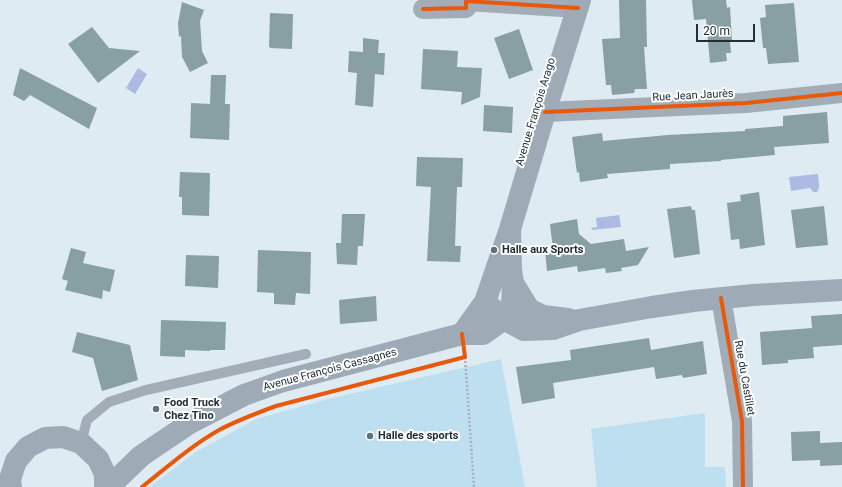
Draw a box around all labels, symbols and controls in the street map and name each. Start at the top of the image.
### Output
scale bar [698,16,757,42]
text: 20 m [703,24,730,38]
street label: Avenue François Arago [513,56,559,168]
street label: Rue Jean Jaurès [652,87,734,105]
place label: Halle aux Sports [502,243,583,257]
marker: Halle aux Sports [489,245,499,255]
street label: Rue du Castillet [731,339,757,417]
street label: Avenue François Cassagnes [262,346,398,394]
place label: Food Truck Chez Tino [164,396,220,422]
marker: Food Truck Chez Tino [151,404,161,414]
place label: Halle des sports [378,429,458,443]
marker: Halle des sports [365,431,375,441]

